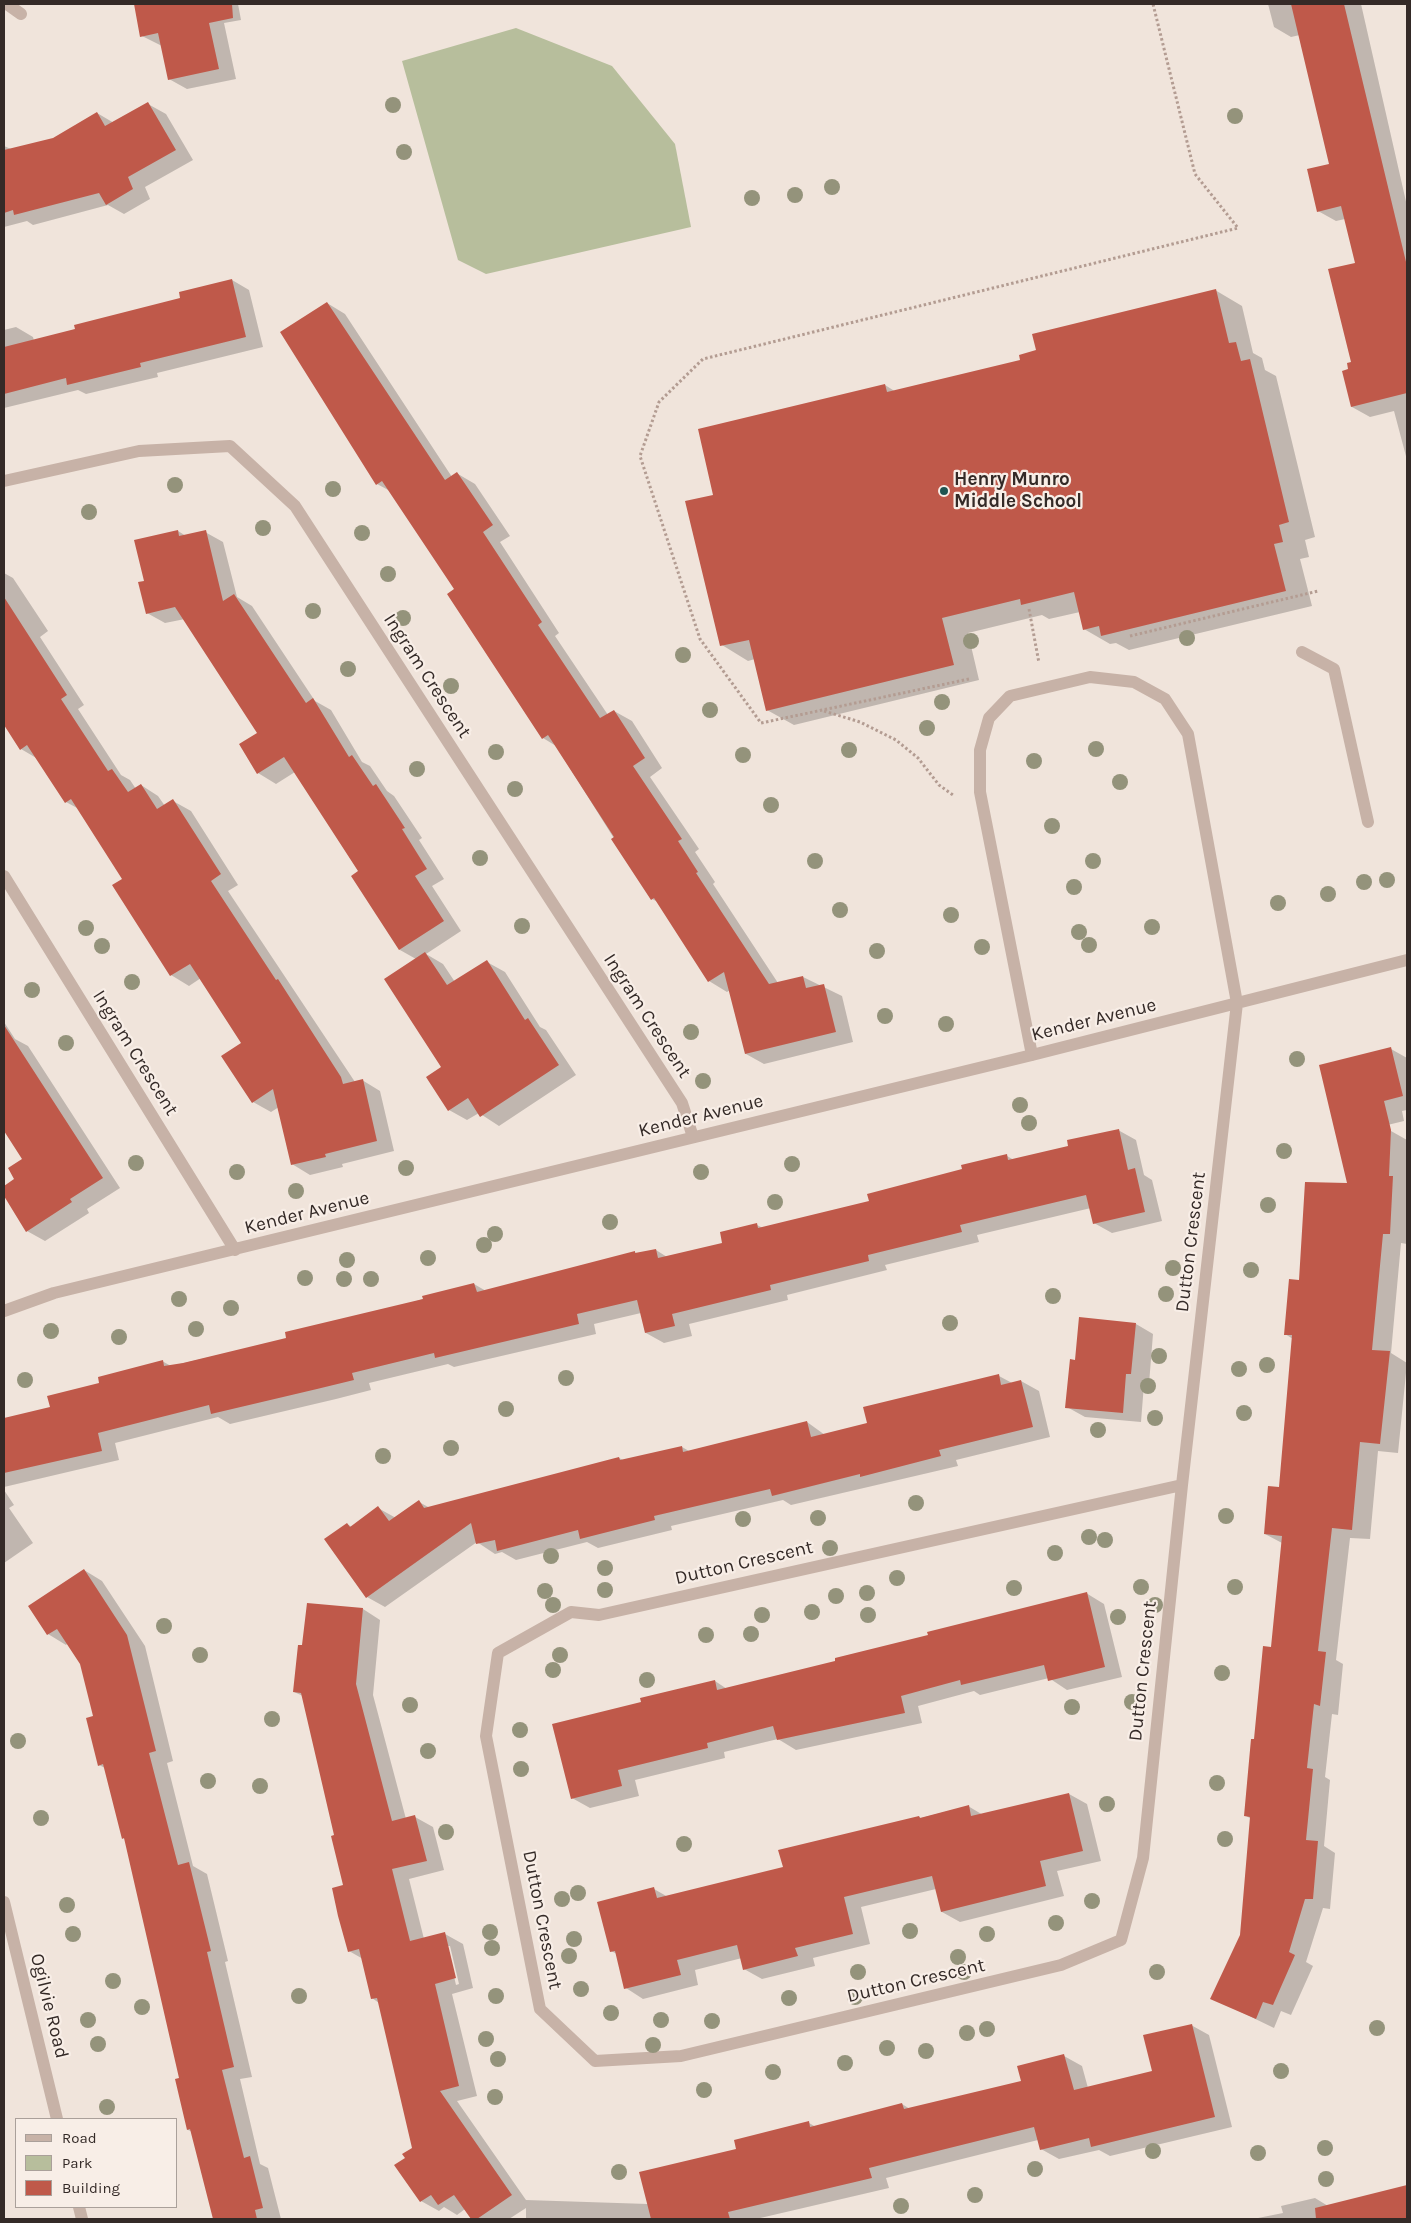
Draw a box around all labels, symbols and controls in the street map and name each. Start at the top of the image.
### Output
place label: Henry Munro Middle School [954,469,1082,513]
marker: Henry Munro Middle School [938,485,950,497]
street label: Ingram Crescent [378,610,476,742]
street label: Ingram Crescent [598,950,696,1082]
street label: Ingram Crescent [87,986,183,1120]
street label: Kender Avenue [1029,993,1159,1047]
street label: Kender Avenue [636,1089,766,1143]
street label: Dutton Crescent [1171,1171,1211,1313]
street label: Kender Avenue [242,1186,372,1240]
street label: Dutton Crescent [673,1536,815,1590]
street label: Dutton Crescent [1124,1600,1162,1742]
street label: Dutton Crescent [517,1849,567,1991]
street label: Ogilvie Road [25,1951,73,2061]
street label: Dutton Crescent [845,1954,987,2008]
legend [15,2118,178,2208]
text: Road [62,2129,97,2147]
text: Park [62,2154,92,2172]
text: Building [62,2179,120,2197]

